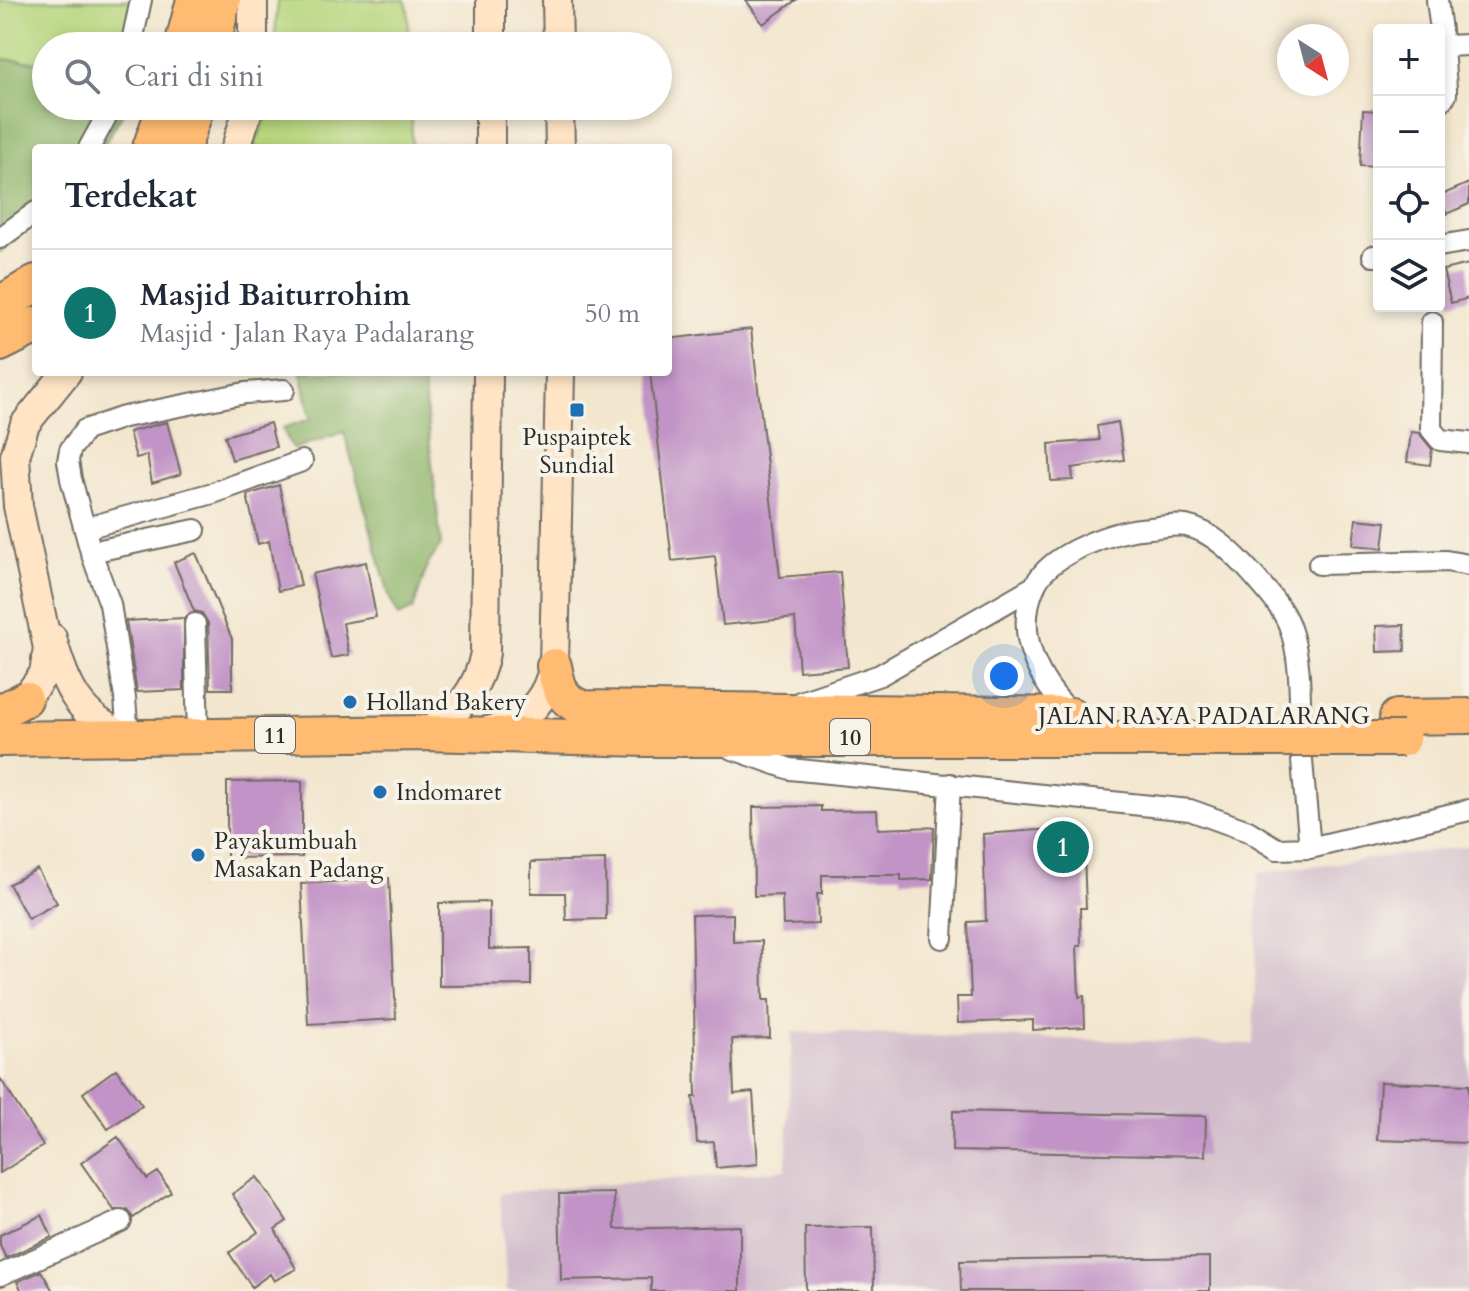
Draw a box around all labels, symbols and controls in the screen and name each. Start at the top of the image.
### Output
north arrow [1277,24,1349,96]
map controls [1373,24,1445,312]
button: + [1373,24,1445,96]
search box [32,32,672,120]
icon: search [60,54,104,98]
text: Cari di sini [124,56,264,97]
button: − [1373,96,1445,168]
button: locate [1373,168,1445,240]
text: Terdekat [64,173,197,219]
button: layers [1373,240,1445,312]
text: Masjid Baiturrohim [140,275,410,316]
text: 1 [83,296,97,331]
text: 50 m [584,296,640,331]
text: Masjid · Jalan Raya Padalarang [140,316,474,351]
marker: Puspaiptek Sundial [568,401,586,419]
place label: Puspaiptek Sundial [522,421,632,482]
your location [984,656,1024,696]
place label: Holland Bakery [366,686,527,719]
marker: Holland Bakery [341,693,359,711]
street label: JALAN RAYA PADALARANG [1035,700,1370,733]
road number: 11 [255,717,295,753]
road number: 10 [830,719,870,755]
place label: Indomaret [396,776,502,809]
marker: Indomaret [371,783,389,801]
pin: 1 [1037,817,1089,877]
place label: Payakumbuah Masakan Padang [214,825,384,886]
marker: Payakumbuah Masakan Padang [189,846,207,864]

